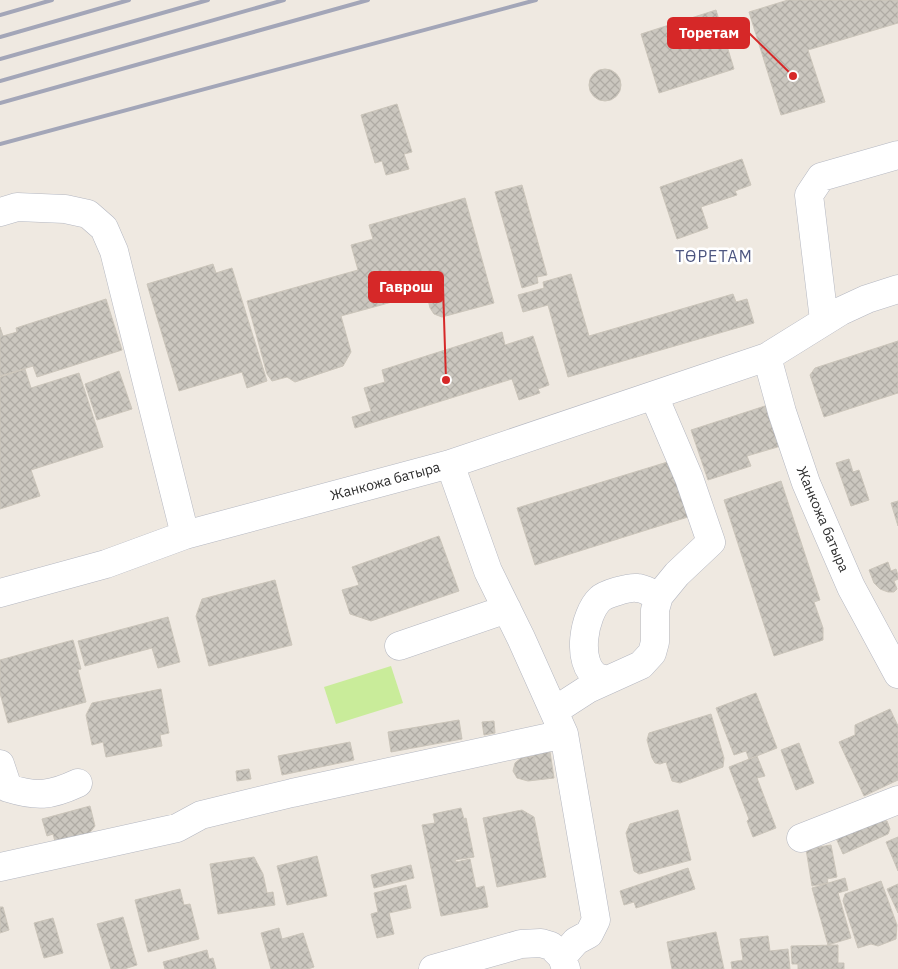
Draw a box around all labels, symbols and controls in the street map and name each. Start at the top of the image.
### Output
callout: Торетам [668,18,749,48]
text: Торетам [679,23,739,42]
district label: ТӨРЕТАМ [675,246,753,266]
callout: Гаврош [369,272,443,302]
text: Гаврош [379,277,433,296]
street label: Жанкожа батыра [328,458,443,504]
street label: Жанкожа батыра [793,463,854,575]

